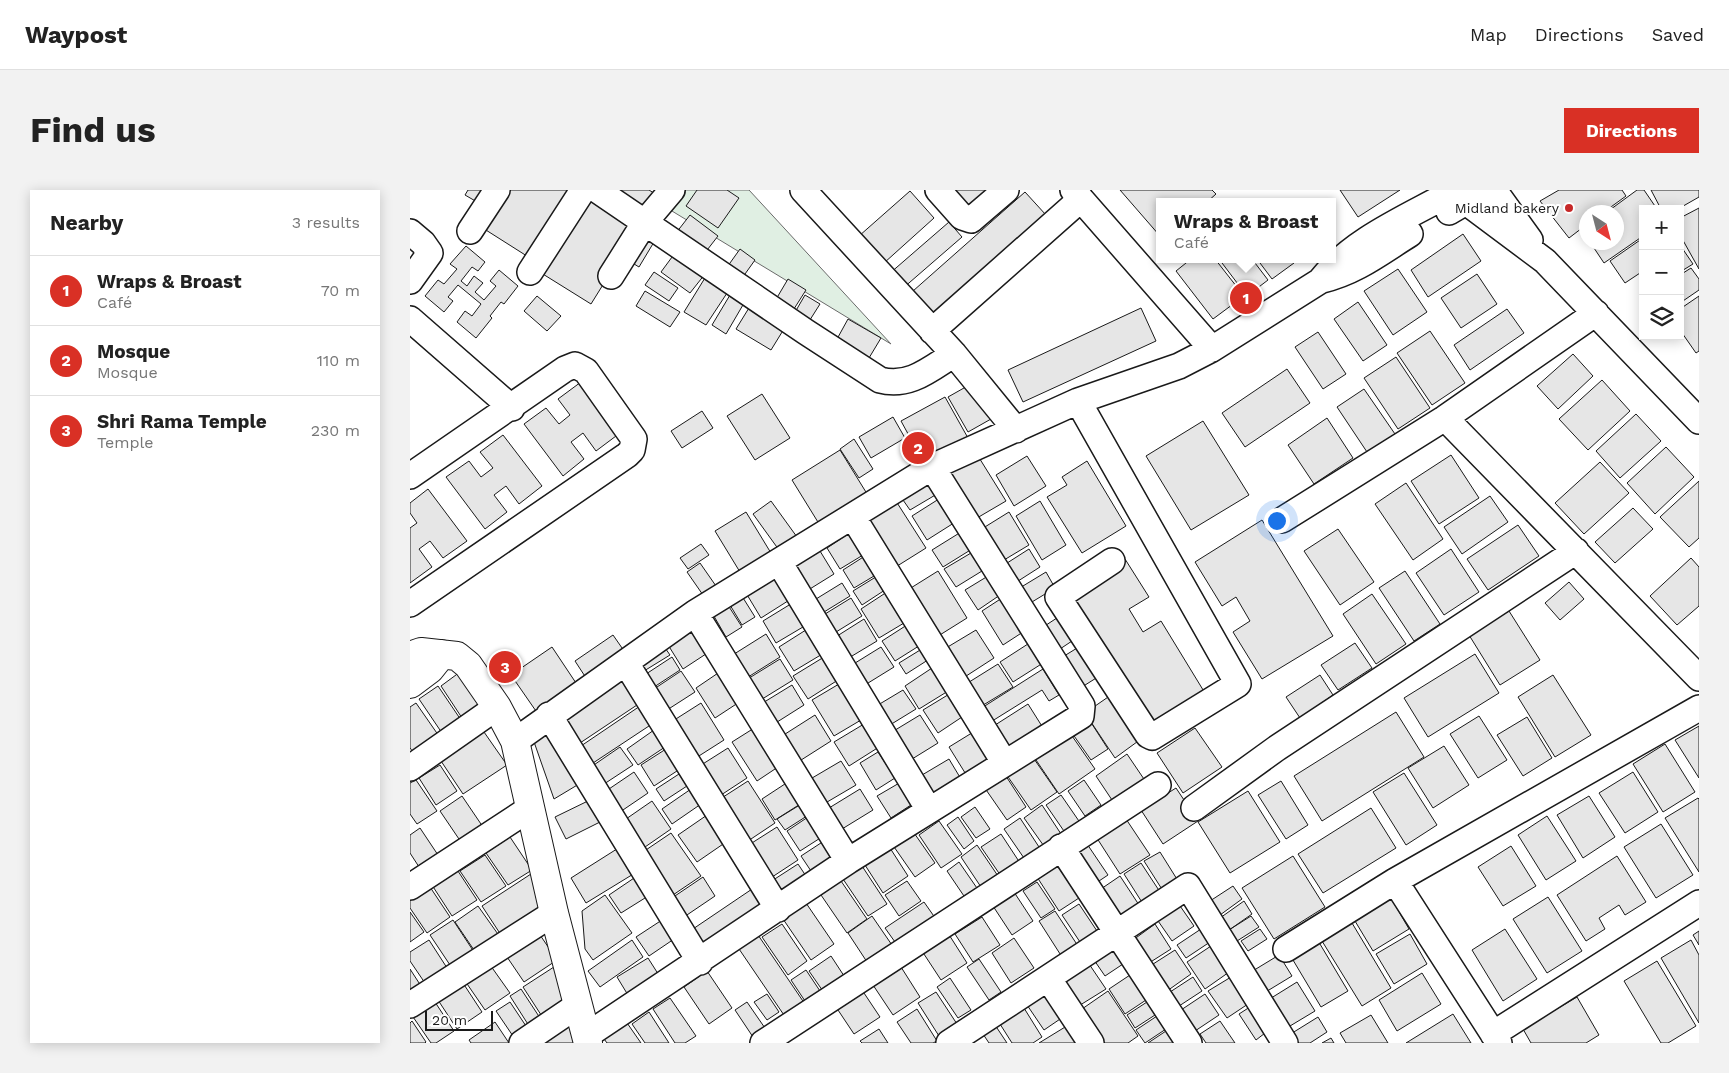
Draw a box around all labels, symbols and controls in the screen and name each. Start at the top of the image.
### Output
text: Waypost [25,21,127,49]
text: Map [1470,24,1507,45]
text: Directions [1535,24,1624,45]
text: Saved [1652,24,1704,45]
button: Directions [1564,108,1699,153]
text: Find us [30,109,156,151]
popup [1156,198,1336,263]
place label: Midland bakery [1455,200,1560,216]
marker: Midland bakery [1563,202,1575,214]
north arrow [1579,205,1624,250]
map controls [1639,205,1684,340]
button: + [1639,205,1684,250]
text: Nearby [50,210,123,235]
text: Wraps & Broast [1174,210,1318,233]
text: 3 results [292,213,360,232]
text: Café [1174,233,1209,252]
button: − [1639,250,1684,295]
text: Wraps & Broast [97,270,242,293]
pin: 1 [1230,279,1262,317]
text: 1 [63,281,69,300]
text: 70 m [321,281,360,300]
text: Café [97,293,132,312]
button: layers [1639,295,1684,340]
text: Mosque [97,340,170,363]
text: 2 [61,351,71,370]
text: 110 m [317,351,360,370]
text: Mosque [97,363,158,382]
text: Shri Rama Temple [97,410,267,433]
text: 3 [61,421,71,440]
text: 230 m [311,421,360,440]
pin: 2 [902,429,934,467]
text: Temple [97,433,154,452]
your location [1264,508,1290,534]
pin: 3 [489,648,521,686]
scale bar [425,1008,492,1031]
text: 20 m [432,1012,467,1028]

